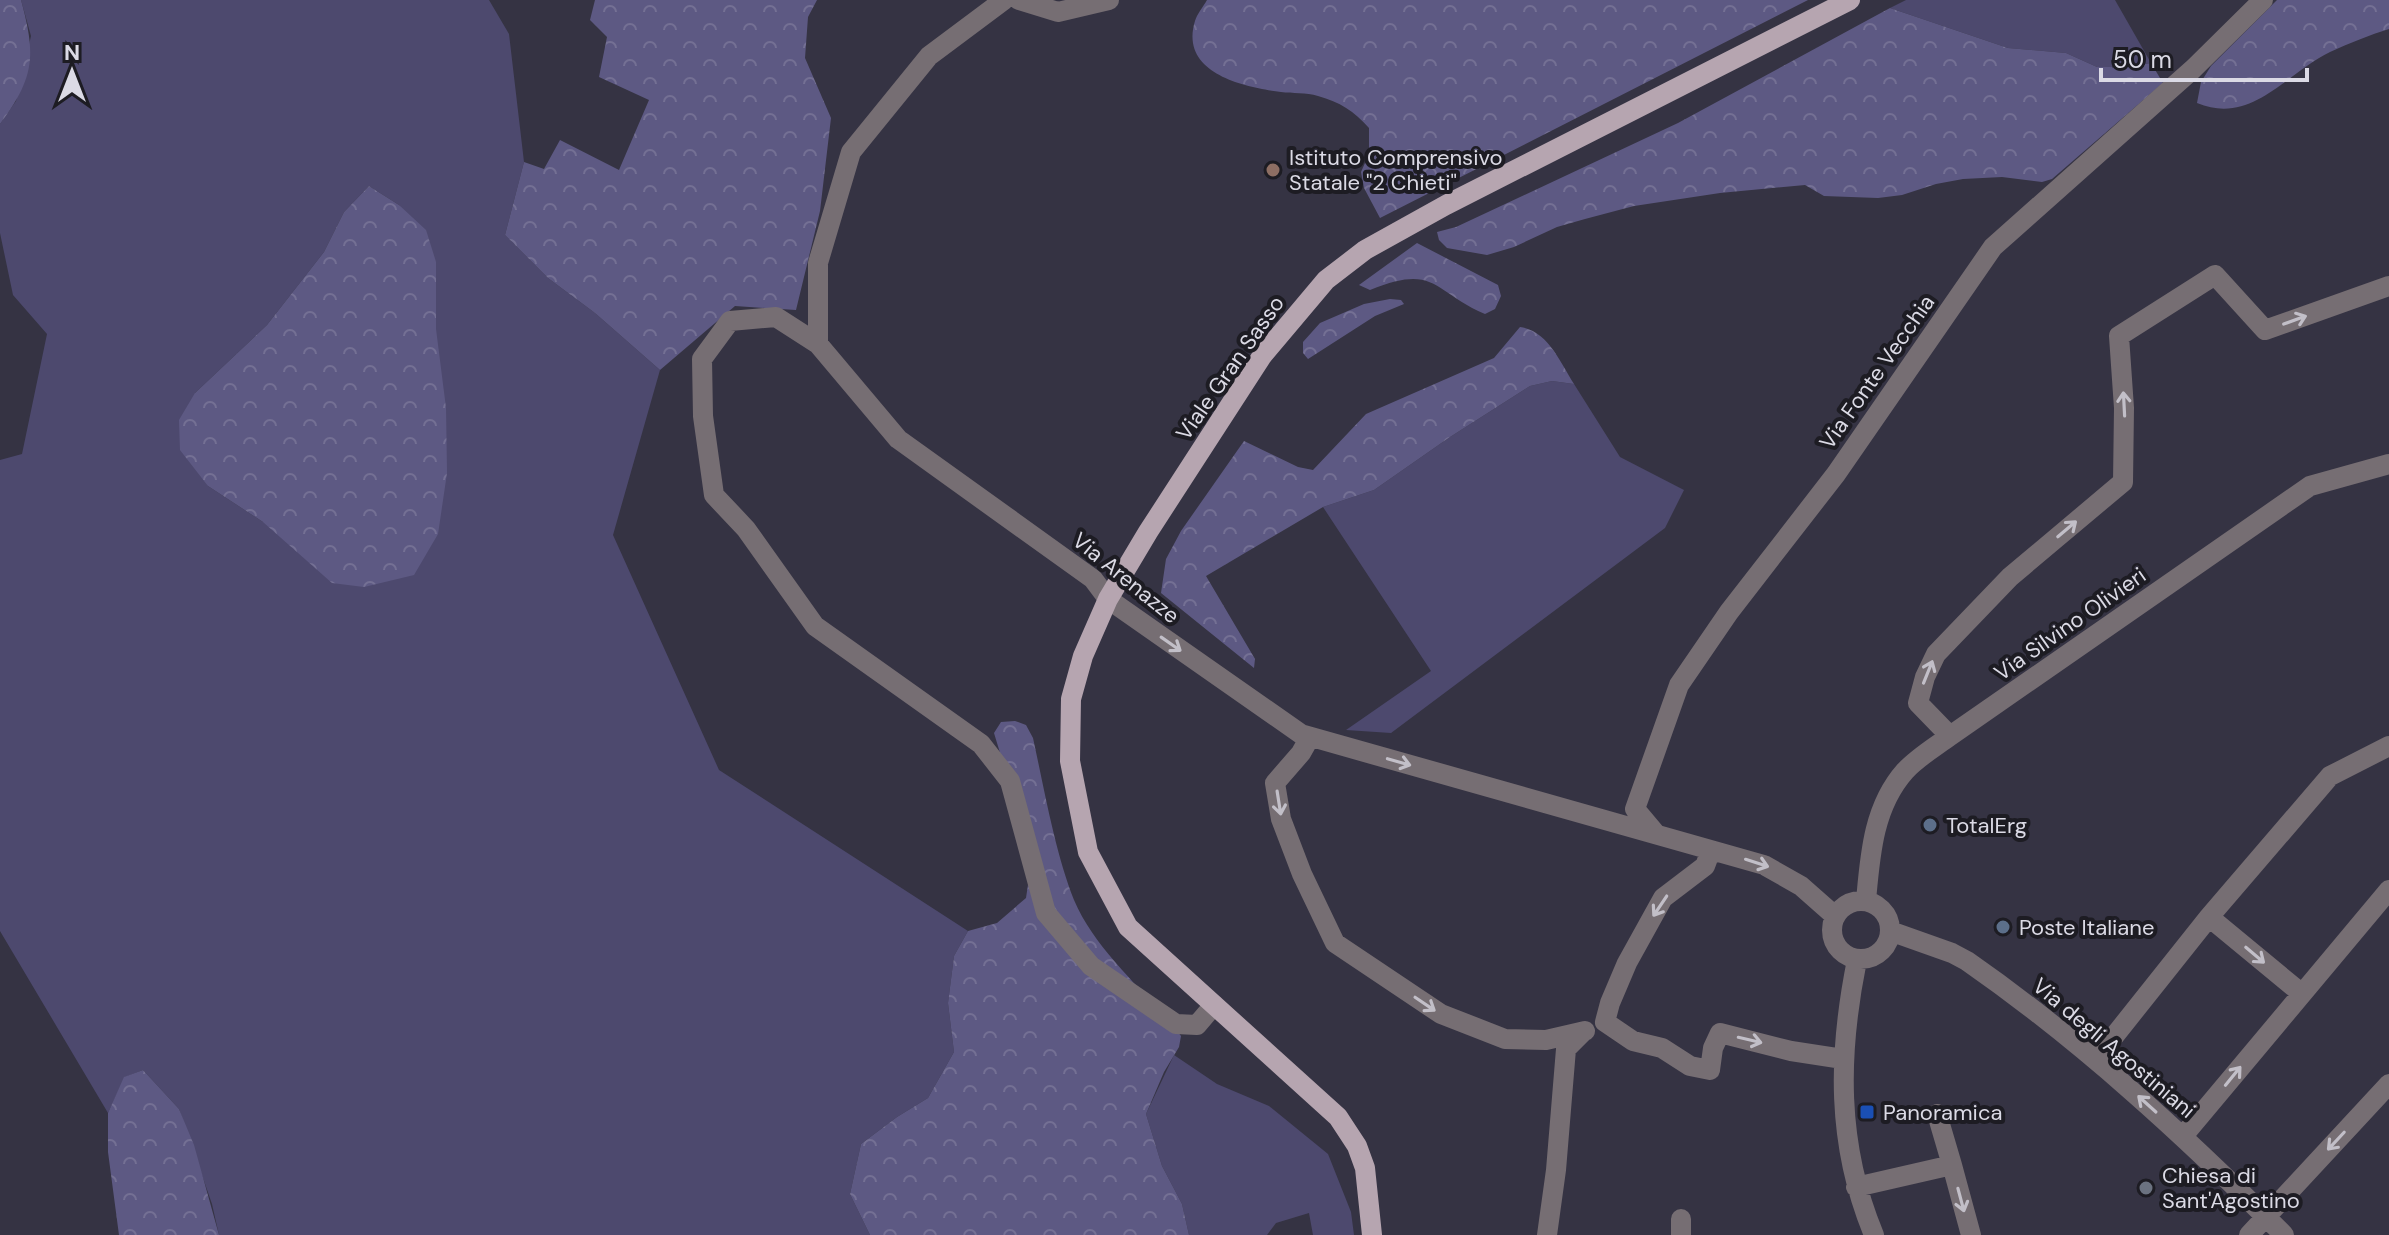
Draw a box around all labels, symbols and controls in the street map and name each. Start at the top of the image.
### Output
north arrow [32,32,112,112]
scale bar [2101,32,2307,82]
text: N [64,38,80,67]
text: 50 m [2113,44,2172,75]
place label: Istituto Comprensivo Statale "2 Chieti" [1289,143,1503,197]
marker: Istituto Comprensivo Statale "2 Chieti" [1264,161,1282,179]
street label: Via Fonte Vecchia [1813,289,1941,455]
street label: Viale Gran Sasso [1169,290,1291,446]
one-way arrow [2282,311,2307,326]
one-way arrow [2116,391,2131,418]
one-way arrow [2056,520,2077,538]
street label: Via Arenazze [1066,526,1186,630]
street label: Via Silvino Olivieri [1988,561,2152,687]
one-way arrow [1160,636,1182,652]
one-way arrow [1922,660,1936,685]
one-way arrow [1386,756,1411,770]
one-way arrow [1272,790,1287,815]
place label: TotalErg [1946,811,2027,840]
marker: TotalErg [1921,816,1939,834]
one-way arrow [1744,857,1769,872]
one-way arrow [1652,895,1669,916]
place label: Poste Italiane [2019,913,2154,942]
marker: Poste Italiane [1994,918,2012,936]
one-way arrow [2244,946,2265,964]
street label: Via degli Agostiniani [2027,971,2201,1125]
one-way arrow [1414,995,1436,1012]
one-way arrow [1736,1033,1762,1048]
one-way arrow [2224,1066,2241,1087]
one-way arrow [2137,1095,2157,1113]
place label: Panoramica [1883,1098,2002,1127]
marker: Panoramica [1858,1103,1876,1121]
one-way arrow [2326,1131,2345,1151]
place label: Chiesa di Sant'Agostino [2162,1161,2300,1215]
marker: Chiesa di Sant'Agostino [2137,1179,2155,1197]
one-way arrow [1955,1186,1970,1212]

